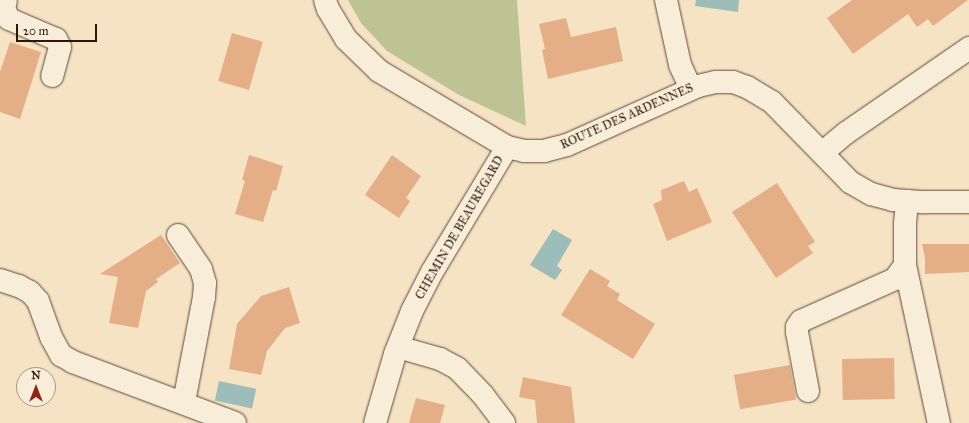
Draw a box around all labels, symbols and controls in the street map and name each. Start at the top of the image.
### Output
scale bar [18,16,99,42]
text: 20 m [23,24,49,38]
street label: ROUTE DES ARDENNES [558,81,696,153]
street label: CHEMIN DE BEAUREGARD [413,154,507,302]
north arrow [16,367,56,407]
text: N [31,369,41,382]

